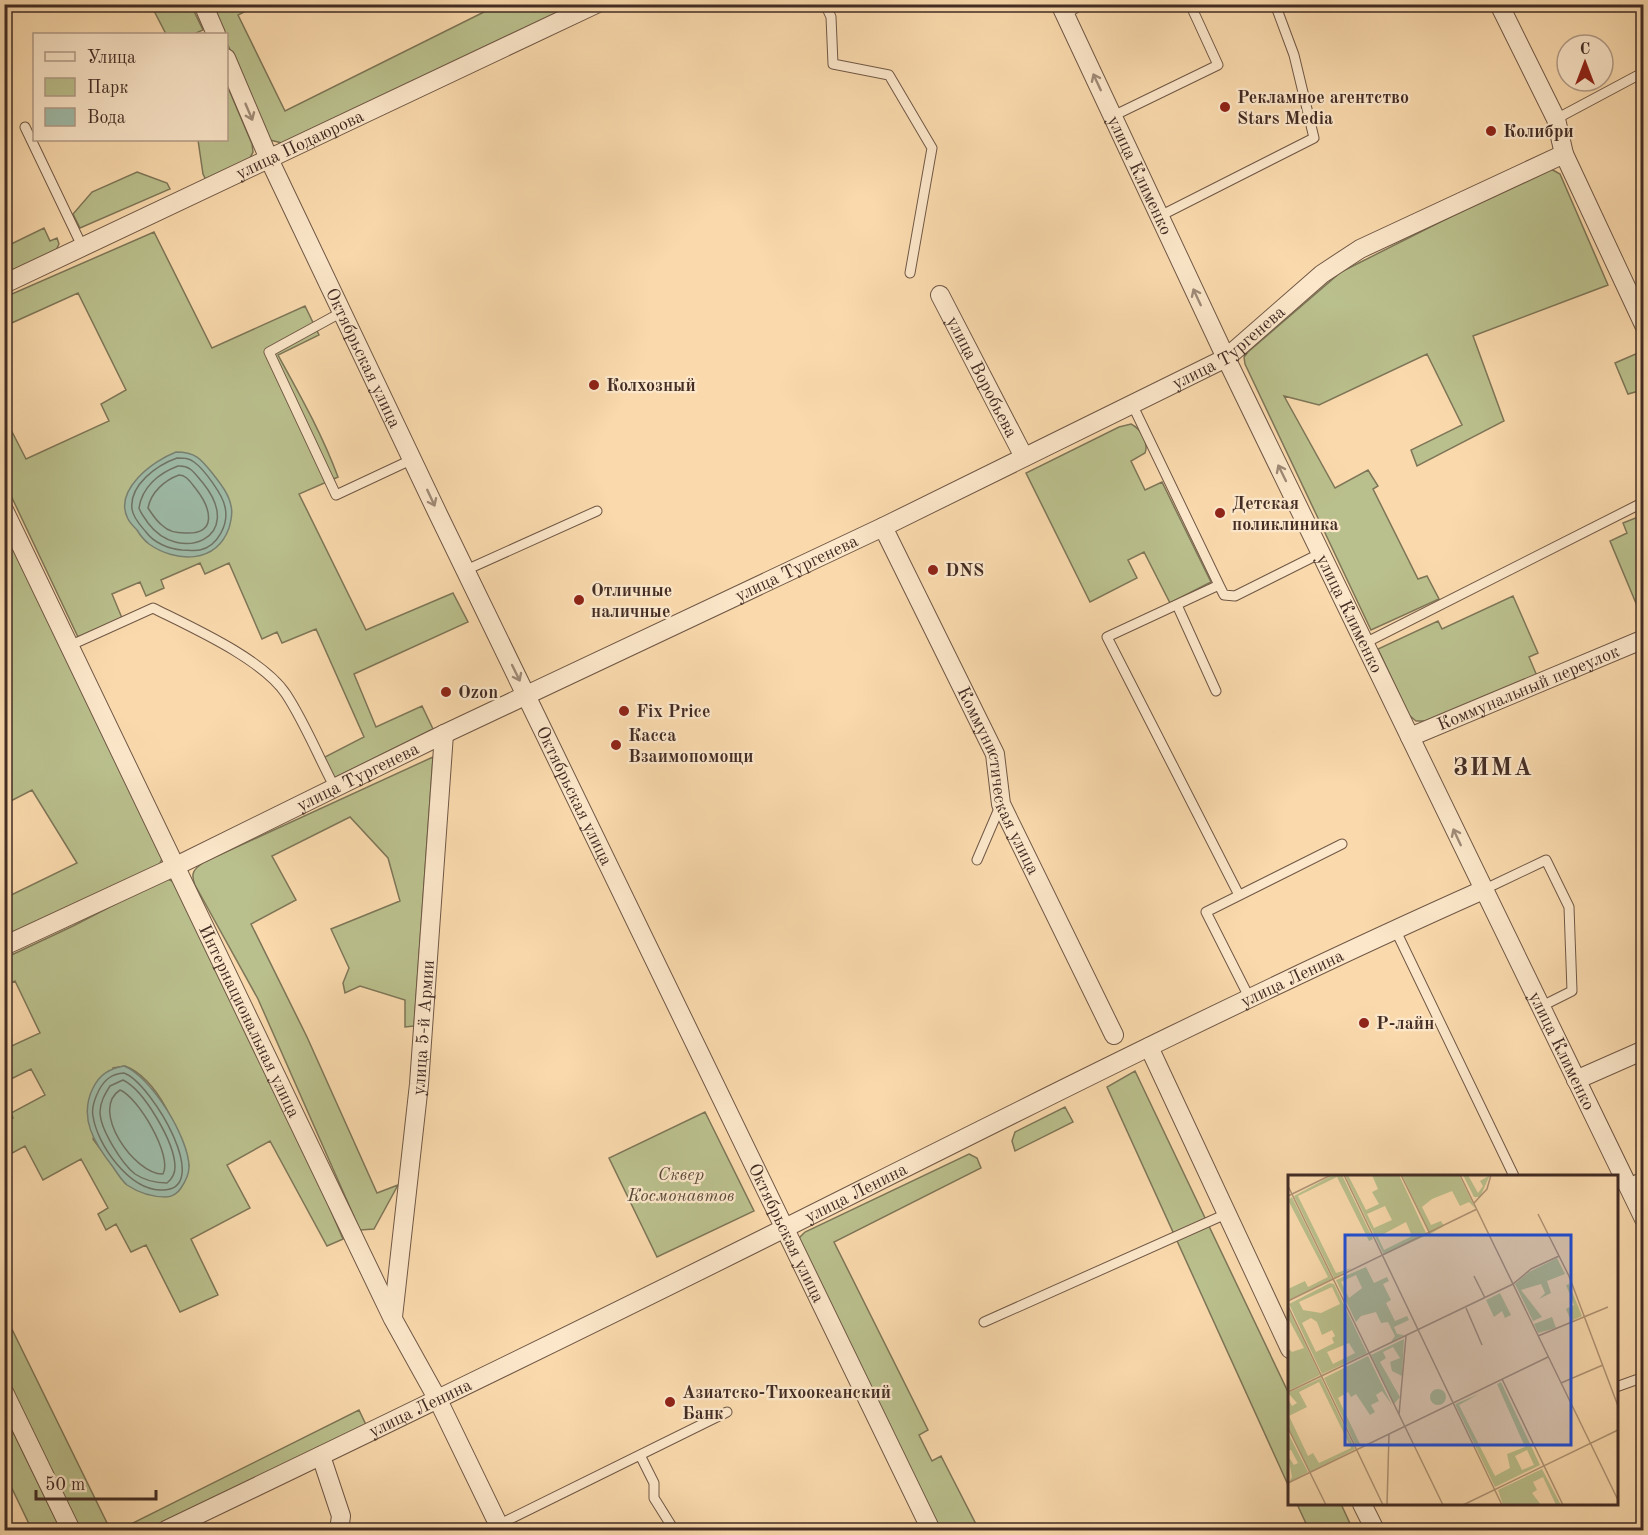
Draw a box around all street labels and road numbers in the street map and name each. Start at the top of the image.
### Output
street label: улица Подаюрова [233,107,367,183]
street label: улица Клименко [1104,113,1175,238]
street label: Октябрьская улица [322,286,404,431]
street label: улица Тургенева [1169,303,1289,393]
street label: улица Воробьева [943,314,1020,441]
street label: улица Тургенева [732,532,861,605]
street label: улица Клименко [1313,552,1386,676]
street label: Коммунальный переулок [1435,642,1622,735]
street label: Коммунистическая улица [953,684,1042,878]
street label: Октябрьская улица [532,724,615,869]
street label: улица Тургенева [294,740,422,815]
street label: Интернациональная улица [195,922,303,1121]
street label: улица Ленина [1238,947,1347,1011]
street label: улица 5-й Армии [410,959,438,1096]
street label: улица Клименко [1525,989,1598,1113]
street label: улица Ленина [802,1160,910,1226]
street label: Октябрьская улица [745,1161,827,1306]
street label: улица Ленина [366,1376,475,1441]

